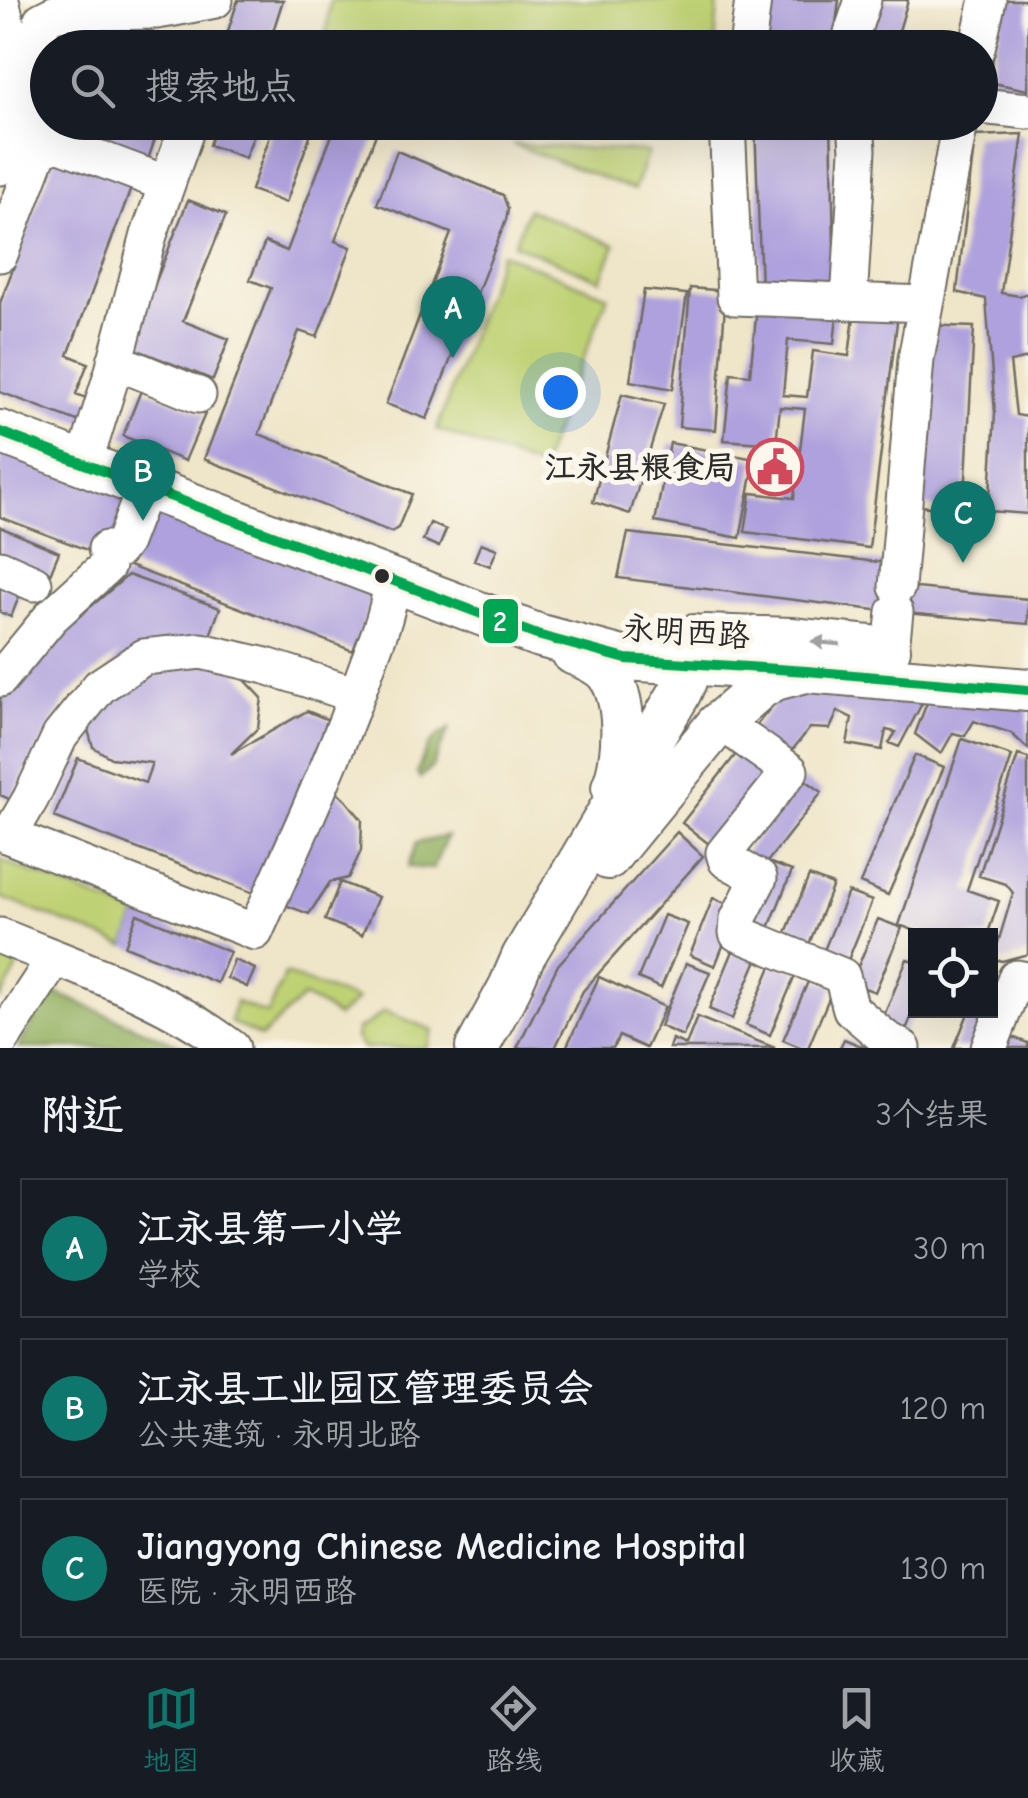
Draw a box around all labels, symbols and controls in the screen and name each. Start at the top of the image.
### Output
search box [30,30,998,140]
icon: search [65,58,120,113]
text: 搜索地点 [145,65,297,109]
pin: A [420,276,486,358]
your location [535,367,586,418]
public building icon: 江永县粮食局 [745,437,805,497]
pin: B [110,438,176,521]
place label: 江永县粮食局 [544,449,736,486]
pin: C [930,480,996,563]
unlabelled marker [372,566,392,586]
line badge: 2 [481,597,520,645]
text: 2 [493,606,507,638]
street label: 永明西路 [621,609,751,655]
one-way arrow [810,634,842,650]
map controls [908,928,998,1018]
button: locate [908,928,998,1018]
text: 附近 [40,1091,124,1140]
text: 3个结果 [876,1096,988,1133]
text: 江永县第一小学 [137,1207,403,1251]
text: A [66,1230,83,1267]
text: 30 m [913,1230,986,1267]
text: 学校 [137,1256,201,1293]
text: 江永县工业园区管理委员会 [137,1367,593,1411]
text: B [65,1390,84,1427]
text: 120 m [900,1390,986,1427]
text: 公共建筑 · 永明北路 [137,1416,420,1453]
text: Jiangyong Chinese Medicine Hospital [137,1525,746,1569]
text: C [65,1550,84,1587]
text: 130 m [900,1550,986,1587]
text: 医院 · 永明西路 [137,1573,356,1610]
tab: 地图 [143,1681,199,1778]
tab: 路线 [486,1681,542,1778]
tab: 收藏 [829,1681,885,1778]

